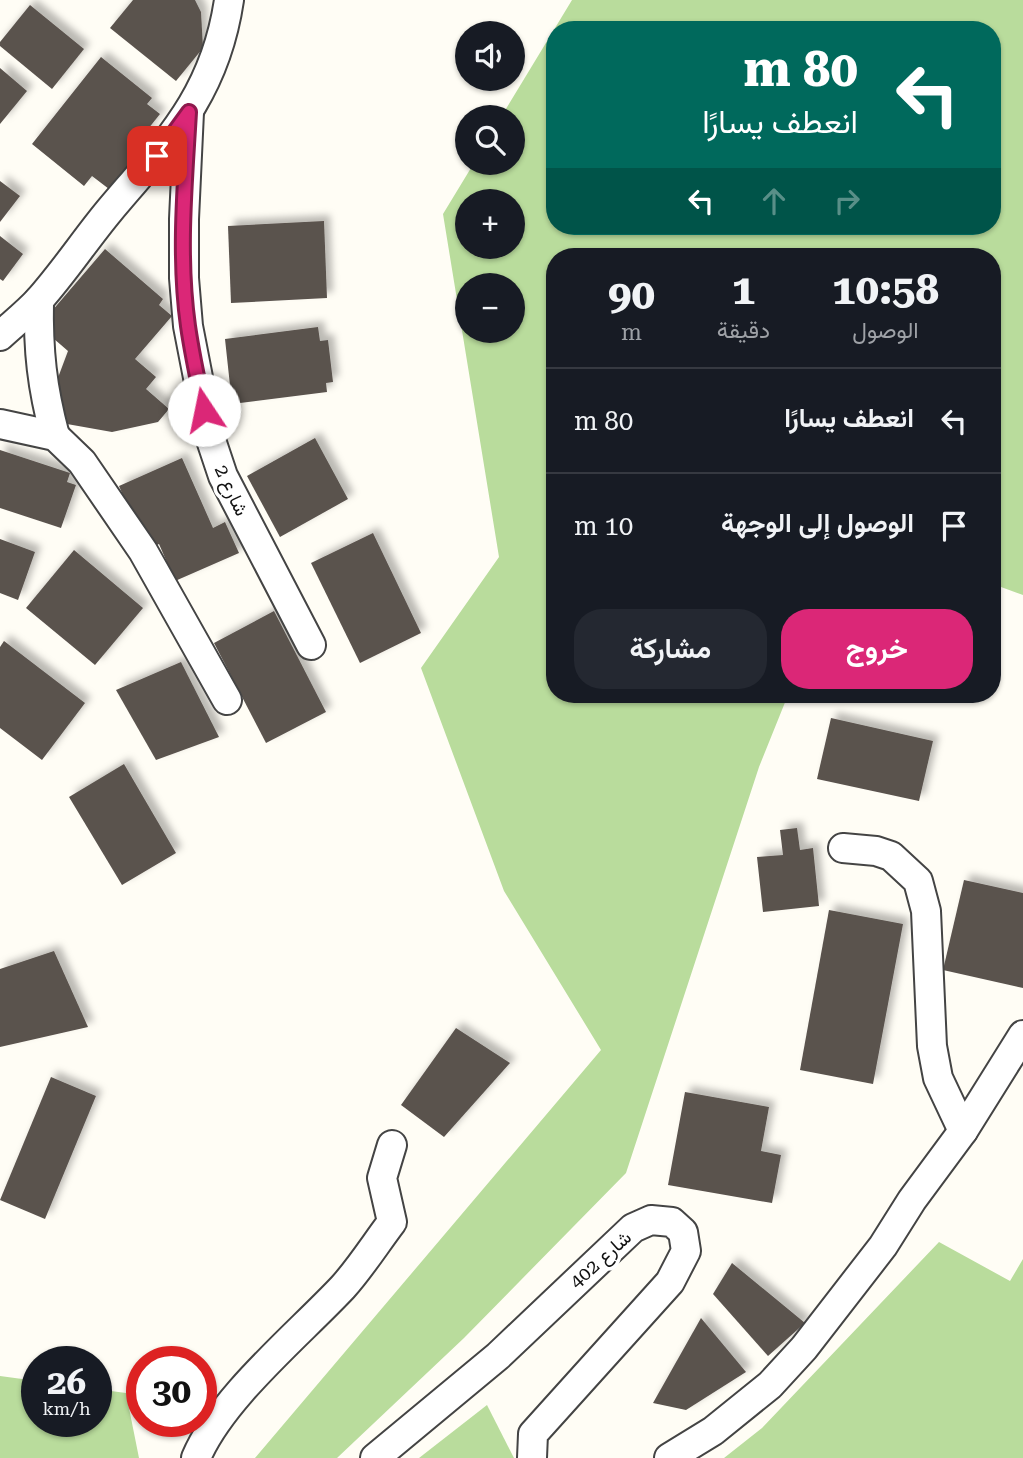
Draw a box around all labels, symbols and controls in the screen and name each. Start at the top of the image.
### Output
map controls [455,21,525,343]
button: sound [455,21,525,91]
text: 80 m [743,41,858,98]
icon: left [882,49,973,140]
text: انعطف يسارًا [702,103,858,141]
button: search [455,105,525,175]
pin [127,126,187,186]
icon: arrive [138,137,176,175]
icon: left [682,182,720,220]
icon: ahead [755,182,793,220]
icon: right [828,182,866,220]
button: + [455,189,525,259]
text: 1 [732,265,755,314]
text: 10:58 [832,265,939,314]
text: 90 [608,270,655,319]
button: − [455,273,525,343]
text: دقيقة [717,317,770,344]
text: الوصول [852,317,919,344]
text: m [621,319,642,346]
position arrow [167,373,241,447]
icon: left [935,402,973,440]
text: انعطف يسارًا [784,403,914,433]
text: 80 m [574,406,633,436]
street label: شارع 2 [209,461,253,520]
icon: arrive [935,507,973,545]
text: الوصول إلى الوجهة [721,508,914,538]
text: 10 m [574,511,633,541]
button: مشاركة [574,609,767,689]
button: خروج [781,609,973,689]
street label: شارع 402 [565,1226,637,1294]
speed limit sign: 30 [126,1346,217,1437]
text: 26 [47,1362,86,1403]
text: km/h [42,1398,91,1419]

